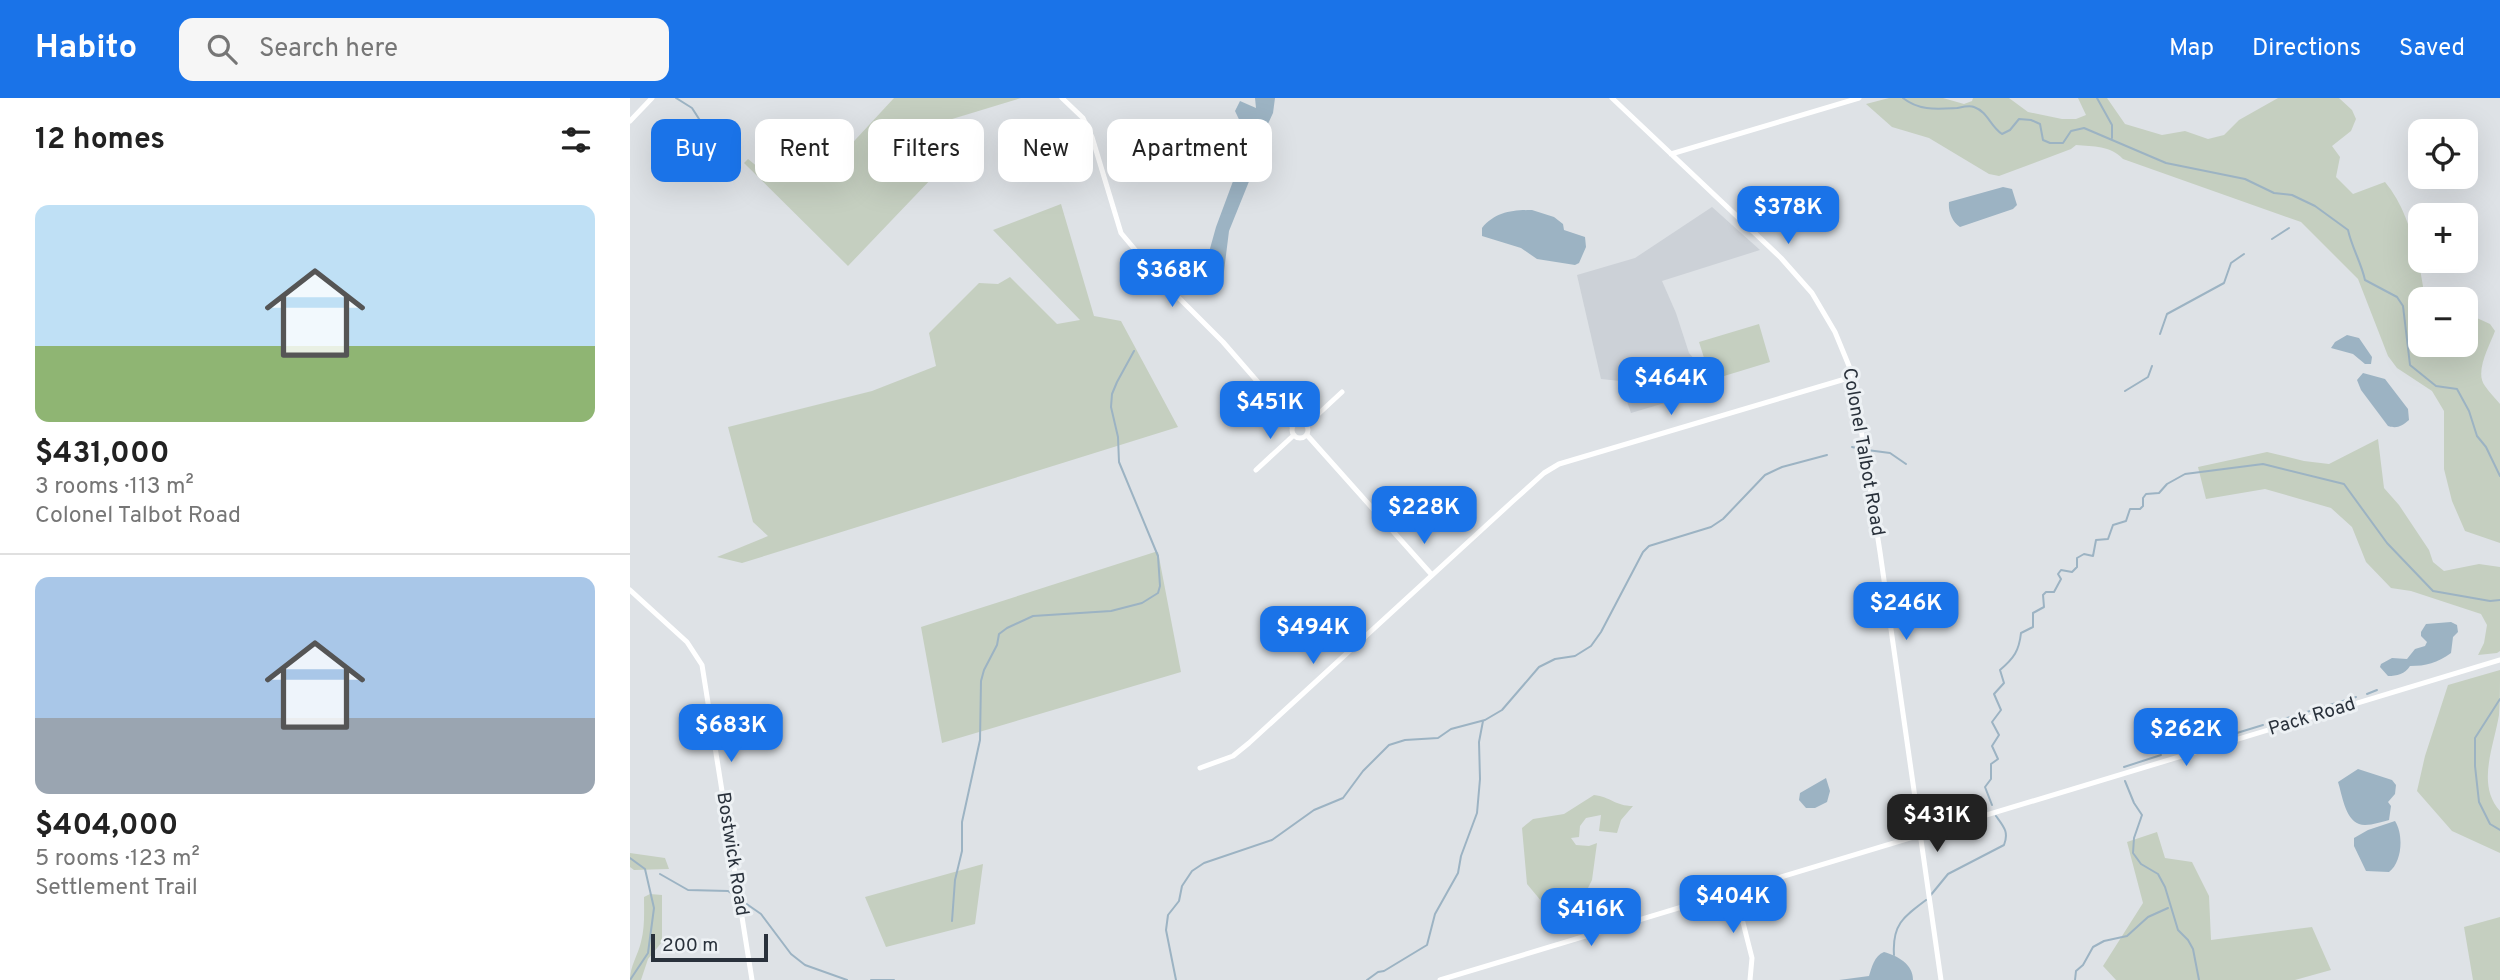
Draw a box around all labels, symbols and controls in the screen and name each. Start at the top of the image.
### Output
search box [179,18,669,81]
text: Habito [35,28,137,70]
icon: search [203,30,241,68]
text: Search here [259,33,398,66]
text: Map [2169,34,2214,64]
text: Directions [2252,34,2361,64]
text: Saved [2399,34,2465,64]
chip: Buy [651,119,741,182]
chip: Rent [755,119,854,182]
chip: Filters [868,119,984,182]
chip: New [998,119,1093,182]
chip: Apartment [1107,119,1272,182]
map controls [2408,119,2478,357]
button: locate [2408,119,2478,189]
icon: filters [557,121,595,159]
text: 12 homes [35,122,165,159]
pin: $378K [1739,186,1837,246]
text: $378K [1753,194,1823,223]
button: + [2408,203,2478,273]
icon: home [252,250,378,376]
pin: $368K [1123,250,1221,309]
text: $368K [1136,257,1208,286]
button: − [2408,287,2478,357]
pin: $464K [1622,358,1720,417]
text: $464K [1634,365,1708,394]
street label: Colonel Talbot Road [1836,366,1890,538]
pin: $451K [1221,382,1319,441]
text: $451K [1236,389,1304,418]
text: $431,000 [35,436,169,473]
text: 3 rooms · 113 m² [35,473,194,502]
pin: $228K [1375,486,1473,546]
text: $228K [1388,494,1460,523]
text: Colonel Talbot Road [35,502,241,531]
pin: $246K [1857,582,1955,642]
text: $246K [1869,590,1943,619]
pin: $494K [1264,606,1362,666]
text: $494K [1276,614,1350,643]
icon: home [252,622,378,748]
street label: Pack Road [2265,692,2359,742]
pin: $683K [682,704,780,764]
pin: $262K [2137,708,2235,768]
text: $683K [695,712,767,741]
text: $262K [2150,716,2222,745]
street label: Bostwick Road [710,790,754,918]
pin: $431K [1888,794,1986,854]
text: $431K [1903,802,1971,831]
text: $404,000 [35,808,178,845]
text: 5 rooms · 123 m² [35,845,200,874]
text: Settlement Trail [35,874,198,903]
pin: $404K [1684,876,1782,935]
text: $404K [1696,883,1770,912]
pin: $416K [1542,888,1640,948]
text: $416K [1557,896,1625,925]
scale bar [651,931,768,963]
text: 200 m [662,934,718,958]

